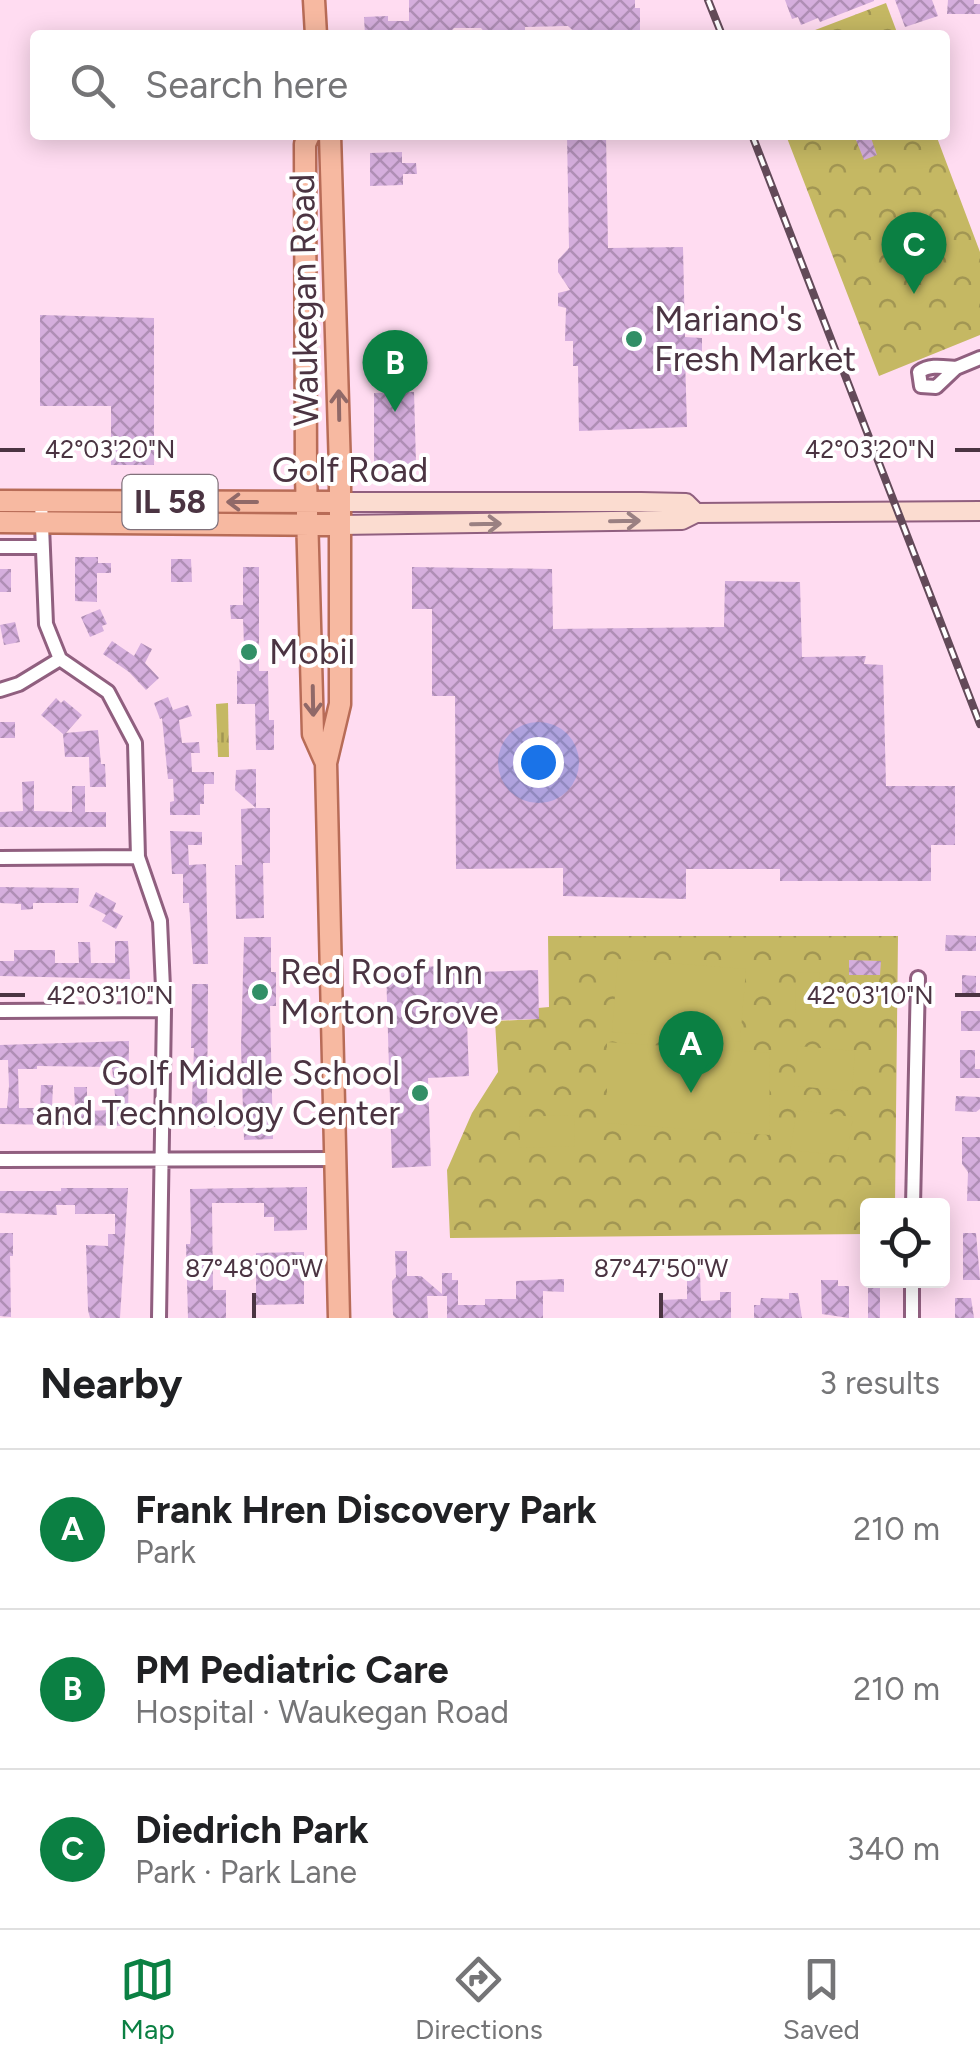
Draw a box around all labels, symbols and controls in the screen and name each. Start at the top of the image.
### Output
search box [30,30,950,140]
icon: search [65,58,120,113]
text: Search here [145,62,348,108]
street label: Waukegan Road [281,173,327,427]
pin: C [882,212,946,294]
place label: Mariano's Fresh Market [654,298,856,380]
marker: Mariano's Fresh Market [623,328,645,350]
pin: B [362,330,428,412]
one-way arrow [329,389,348,421]
text: 42°03'20"N [45,434,175,464]
text: 42°03'20"N [805,434,935,464]
street label: Golf Road [272,449,428,491]
road number: IL 58 [122,475,218,529]
one-way arrow [227,492,260,512]
one-way arrow [609,512,641,531]
one-way arrow [470,514,502,534]
place label: Mobil [269,631,355,673]
marker: Mobil [238,641,260,663]
one-way arrow [303,684,322,716]
your location [513,737,564,788]
place label: Red Roof Inn Morton Grove [280,951,499,1033]
text: 42°03'10"N [46,980,174,1010]
text: 42°03'10"N [806,980,934,1010]
marker: Red Roof Inn Morton Grove [249,981,271,1003]
pin: A [658,1010,724,1093]
place label: Golf Middle School and Technology Center [35,1052,400,1134]
marker: Golf Middle School and Technology Center [409,1082,431,1104]
map controls [860,1198,950,1288]
button: locate [860,1198,950,1288]
text: 87°48'00"W [185,1253,323,1283]
text: 87°47'50"W [594,1253,728,1283]
text: Nearby [40,1358,182,1409]
text: 3 results [820,1364,940,1402]
text: Frank Hren Discovery Park [135,1487,597,1533]
text: A [61,1510,84,1548]
text: 210 m [853,1510,940,1548]
text: Park [135,1533,196,1571]
text: PM Pediatric Care [135,1647,449,1693]
text: B [63,1670,82,1708]
text: 210 m [853,1670,940,1708]
text: Hospital · Waukegan Road [135,1693,509,1731]
text: Diedrich Park [135,1807,369,1853]
text: C [61,1830,84,1868]
text: 340 m [847,1830,940,1868]
text: Park · Park Lane [135,1853,357,1891]
tab: Map [120,1952,175,2046]
tab: Directions [415,1952,543,2046]
tab: Saved [783,1952,860,2046]

